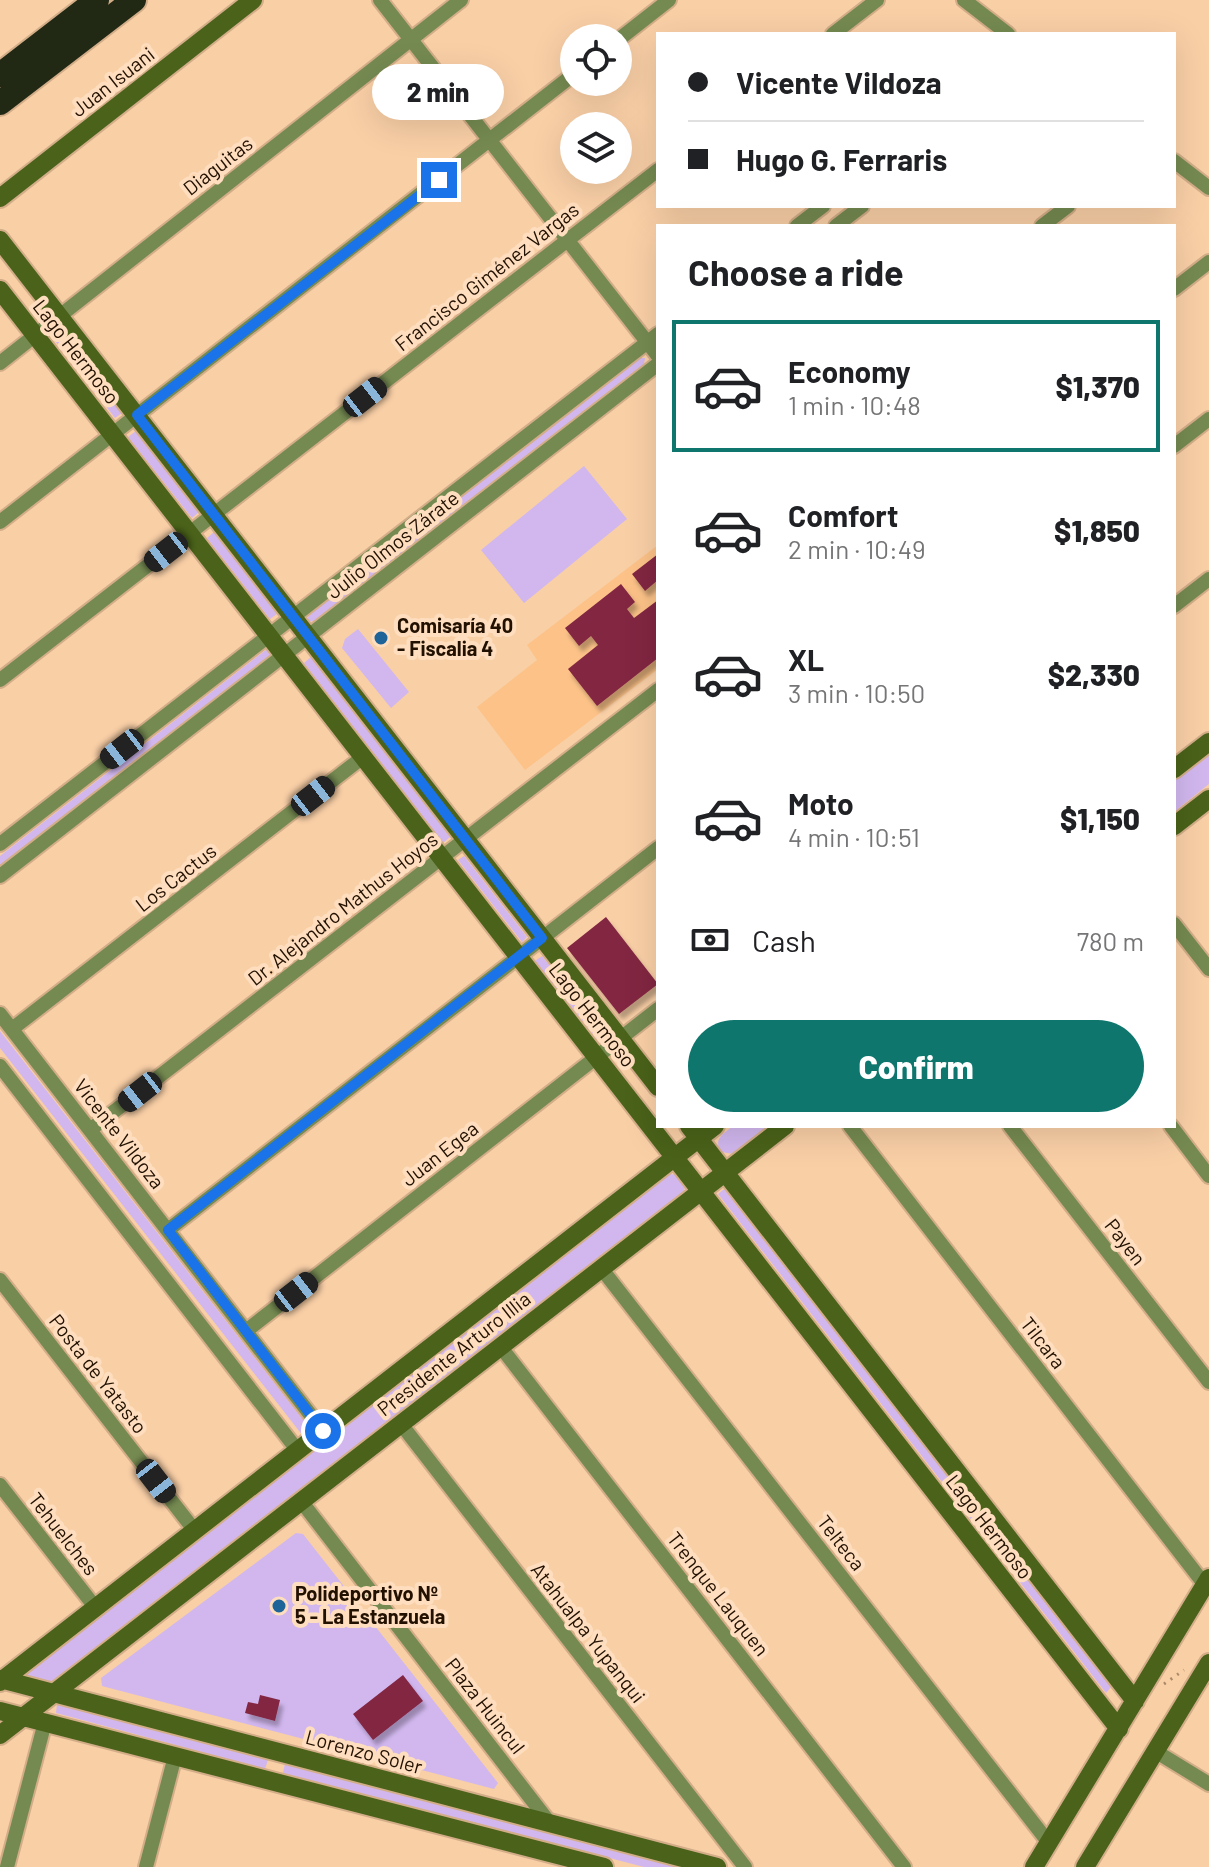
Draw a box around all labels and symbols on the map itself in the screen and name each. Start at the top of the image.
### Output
street label: Juan Isuani [66,41,159,121]
callout: 2 min [373,64,505,120]
street label: Diaguitas [178,131,257,200]
route end [421,162,457,198]
street label: Francisco Giménez Vargas [390,197,583,355]
street label: Lago Hermoso [29,294,125,408]
car [339,373,391,421]
street label: Julio Olmos Zárate [322,485,463,603]
car [140,528,192,576]
place label: Comisaría 40 - Fiscalia 4 [397,613,513,660]
marker: Comisaría 40 - Fiscalia 4 [372,629,390,647]
car [96,725,148,773]
car [287,772,339,820]
street label: Dr. Alejandro Mathus Hoyos [243,827,442,990]
street label: Los Cactus [130,838,221,916]
street label: Lago Hermoso [545,957,641,1071]
car [114,1068,166,1116]
street label: Vicente Vildoza [69,1074,170,1193]
street label: Juan Egea [396,1116,483,1191]
street label: Payen [1100,1213,1151,1269]
car [270,1268,322,1316]
street label: Presidente Arturo Illia [372,1286,535,1420]
street label: Posta de Yatasto [45,1309,153,1438]
street label: Tilcara [1016,1312,1071,1373]
route start [305,1413,341,1449]
car [132,1455,180,1507]
street label: Lago Hermoso [942,1469,1038,1583]
street label: Tehuelches [24,1487,104,1580]
street label: Telteca [813,1510,871,1575]
street label: Trenque Lauquen [663,1527,775,1660]
street label: Atahualpa Yupanqui [527,1557,651,1707]
place label: Polideportivo Nº 5 - La Estanzuela [295,1581,445,1628]
marker: Polideportivo Nº 5 - La Estanzuela [270,1597,288,1615]
street label: Plaza Huincul [441,1653,531,1758]
street label: Lorenzo Soler [303,1724,425,1778]

